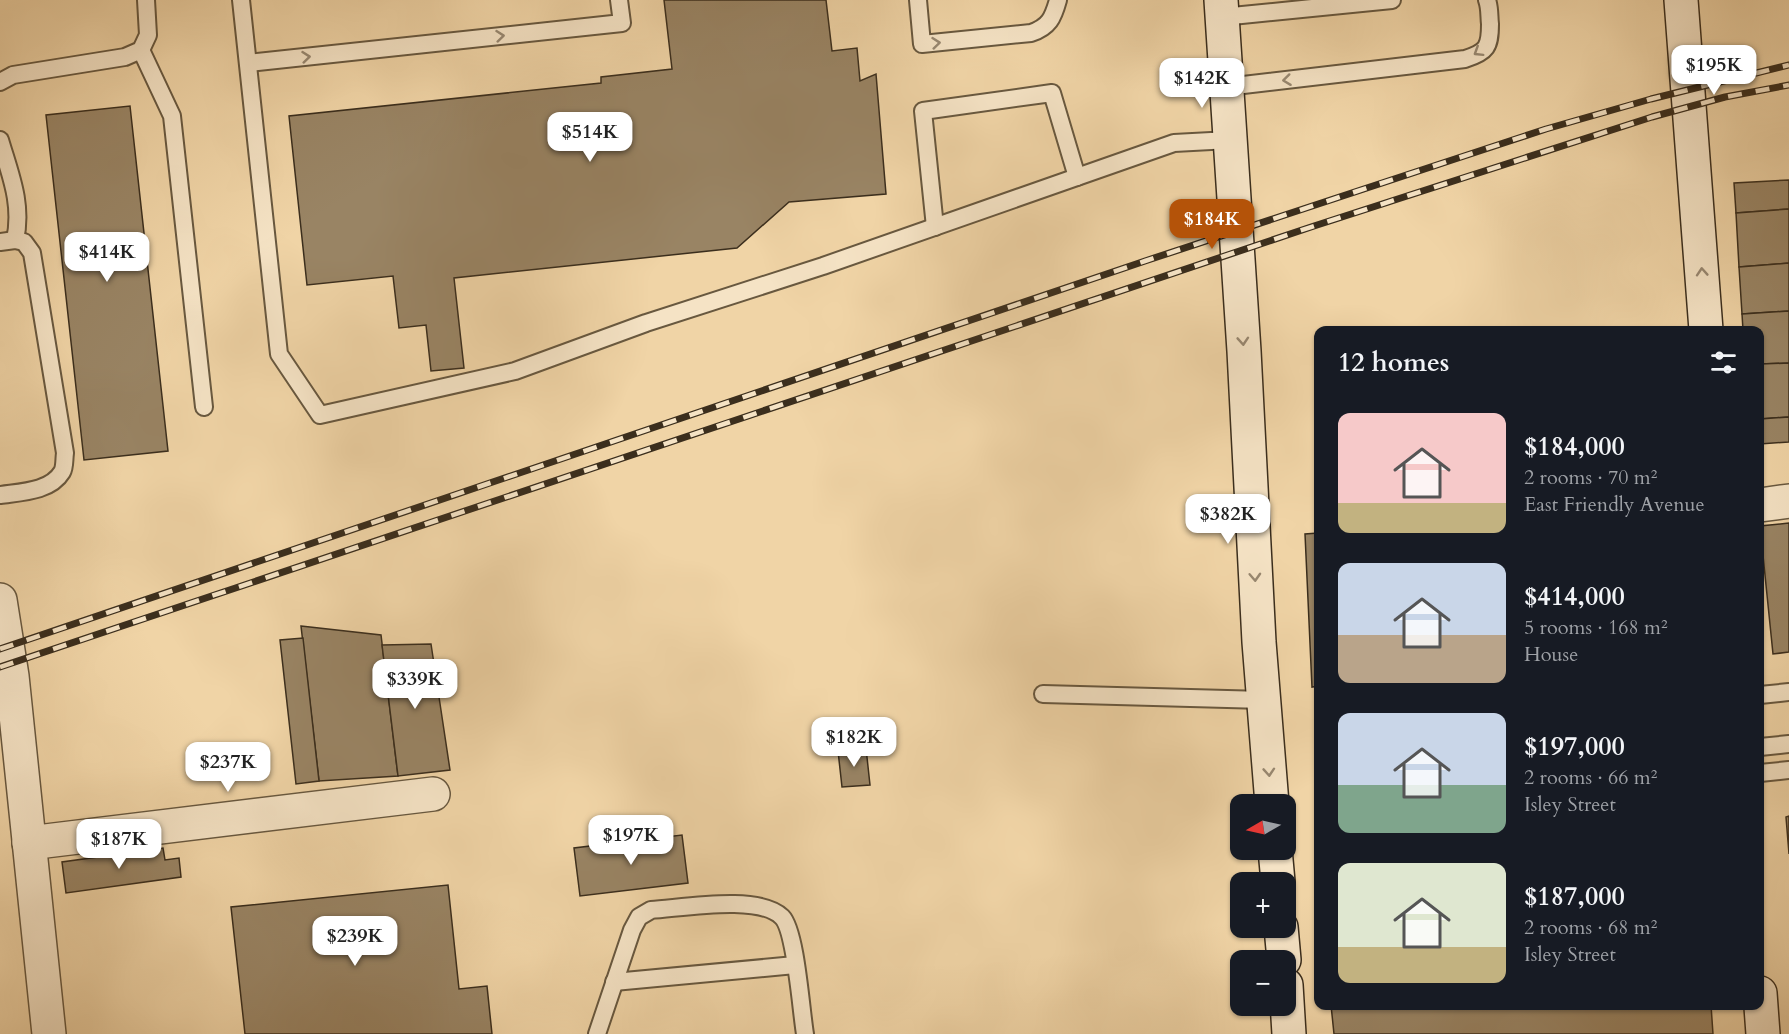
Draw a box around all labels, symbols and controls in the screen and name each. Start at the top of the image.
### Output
one-way arrow [495,30,504,43]
one-way arrow [931,37,941,50]
one-way arrow [1474,45,1485,56]
pin: $195K [1672,45,1756,96]
one-way arrow [301,51,310,64]
text: $195K [1685,51,1743,78]
pin: $142K [1160,58,1244,109]
text: $142K [1173,64,1231,91]
one-way arrow [1282,74,1291,86]
pin: $514K [548,112,632,163]
text: $514K [561,118,619,145]
pin: $184K [1170,199,1254,250]
text: $184K [1183,205,1241,232]
pin: $414K [65,232,149,283]
text: $414K [78,238,136,265]
one-way arrow [1696,267,1709,276]
one-way arrow [1236,336,1249,345]
text: 12 homes [1338,345,1449,380]
icon: filters [1707,346,1740,379]
text: $184,000 [1524,429,1625,464]
icon: home [1386,437,1458,509]
text: 2 rooms · 70 m² [1524,464,1657,491]
text: East Friendly Avenue [1524,491,1705,518]
pin: $382K [1186,494,1270,545]
text: $382K [1199,500,1257,527]
one-way arrow [1249,573,1262,582]
text: $414,000 [1524,579,1625,614]
icon: home [1386,587,1458,659]
text: 5 rooms · 168 m² [1524,614,1668,641]
text: House [1524,641,1578,668]
pin: $339K [373,659,457,710]
text: $339K [386,665,444,692]
pin: $182K [812,717,896,768]
text: $182K [825,723,883,750]
text: $197,000 [1524,729,1625,764]
icon: home [1386,737,1458,809]
pin: $237K [186,742,270,793]
text: $237K [199,748,257,775]
text: 2 rooms · 66 m² [1524,764,1657,791]
one-way arrow [1262,767,1275,776]
text: Isley Street [1524,791,1616,818]
north arrow [1230,794,1296,860]
map controls [1230,794,1296,1016]
pin: $197K [589,815,673,866]
pin: $187K [77,819,161,870]
text: $197K [602,821,660,848]
text: $187K [90,825,148,852]
button: + [1230,872,1296,938]
text: $187,000 [1524,879,1625,914]
icon: home [1386,887,1458,959]
text: 2 rooms · 68 m² [1524,914,1657,941]
pin: $239K [313,916,397,967]
text: $239K [326,922,384,949]
text: Isley Street [1524,941,1616,968]
button: − [1230,950,1296,1016]

